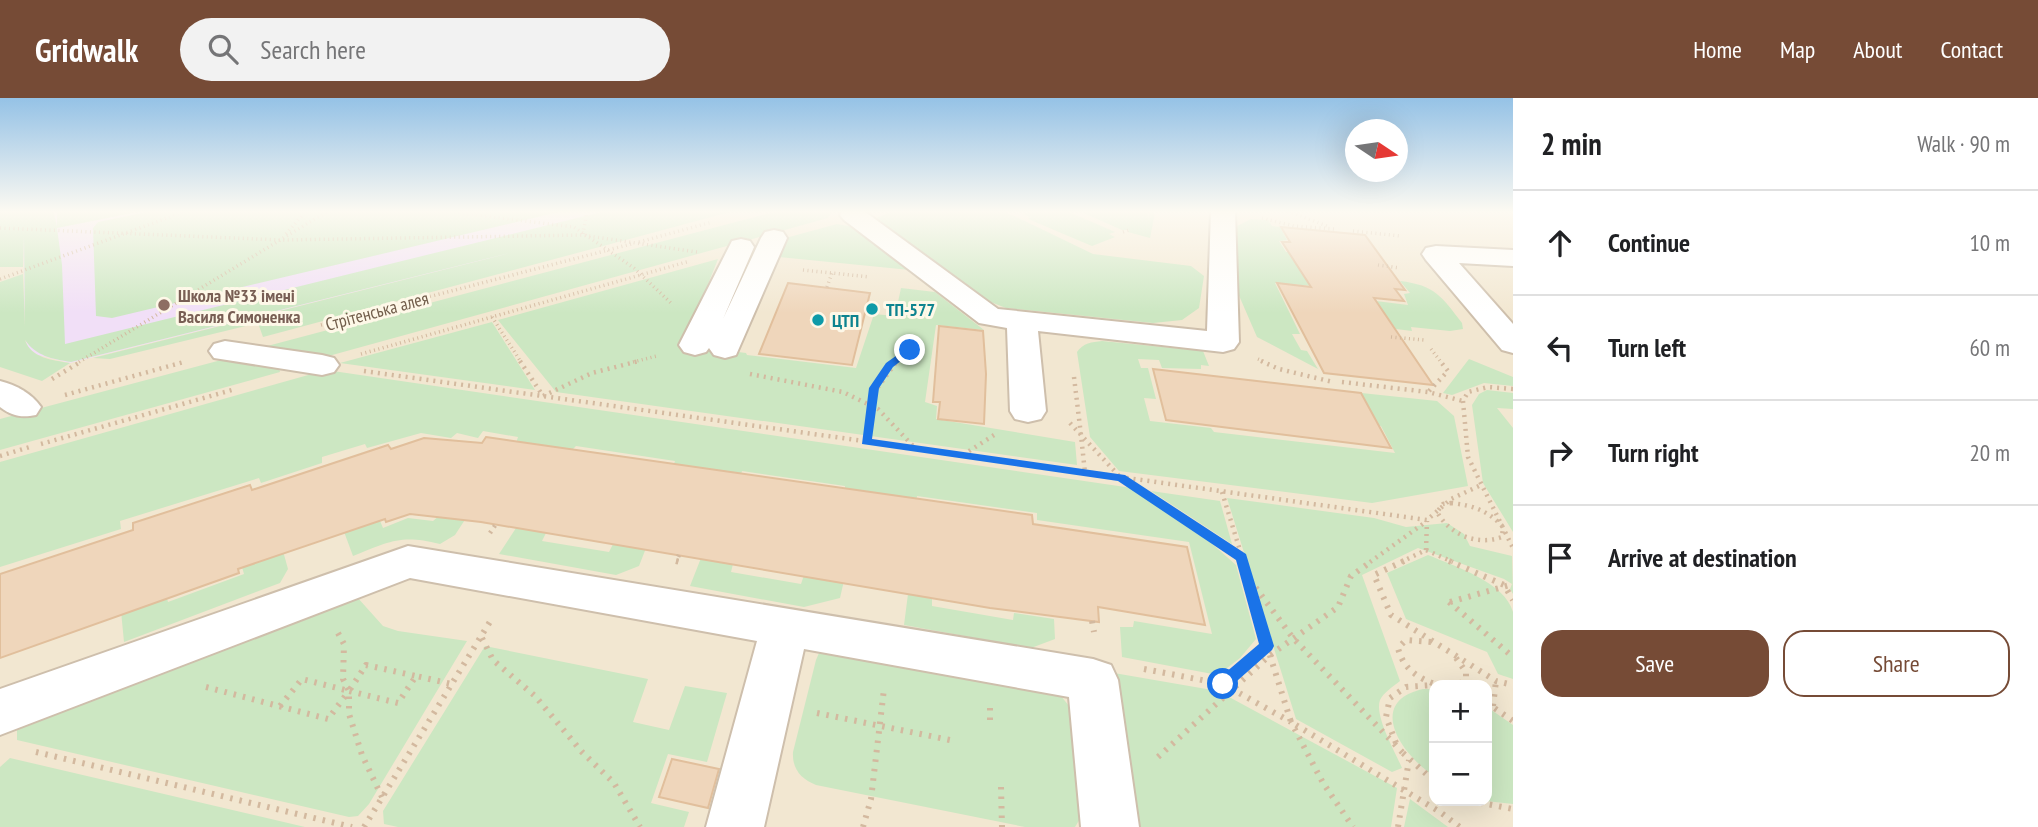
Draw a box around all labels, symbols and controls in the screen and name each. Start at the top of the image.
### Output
search box [180,18,670,81]
text: Gridwalk [35,28,138,71]
icon: search [204,30,242,68]
text: Search here [260,33,366,66]
text: Home [1693,34,1742,65]
text: Map [1780,34,1815,65]
text: About [1853,34,1902,65]
text: Contact [1940,34,2003,65]
north arrow [1345,119,1408,182]
text: 2 min [1541,124,1602,163]
text: Walk · 90 m [1917,129,2010,158]
icon: ahead [1541,224,1579,262]
text: Continue [1608,226,1690,259]
text: 10 m [1969,228,2010,257]
place label: Школа №33 імені Василя Симоненка [178,284,300,328]
street label: Стрітенська алея [323,286,431,336]
marker: Школа №33 імені Василя Симоненка [156,297,172,313]
place label: ТП-577 [886,298,935,321]
marker: ТП-577 [864,301,880,317]
place label: ЦТП [832,309,859,332]
marker: ЦТП [810,312,826,328]
icon: left [1541,329,1579,367]
text: Turn left [1608,331,1686,364]
text: 60 m [1969,333,2010,362]
route end [894,334,925,365]
icon: right [1541,434,1579,472]
text: Turn right [1608,436,1699,469]
text: 20 m [1969,438,2010,467]
icon: arrive [1541,539,1579,577]
text: Arrive at destination [1608,541,1797,574]
button: Save [1541,630,1769,697]
button: Share [1783,630,2010,697]
route start [1207,668,1238,699]
map controls [1429,680,1492,806]
button: + [1429,680,1492,743]
button: − [1429,743,1492,806]

